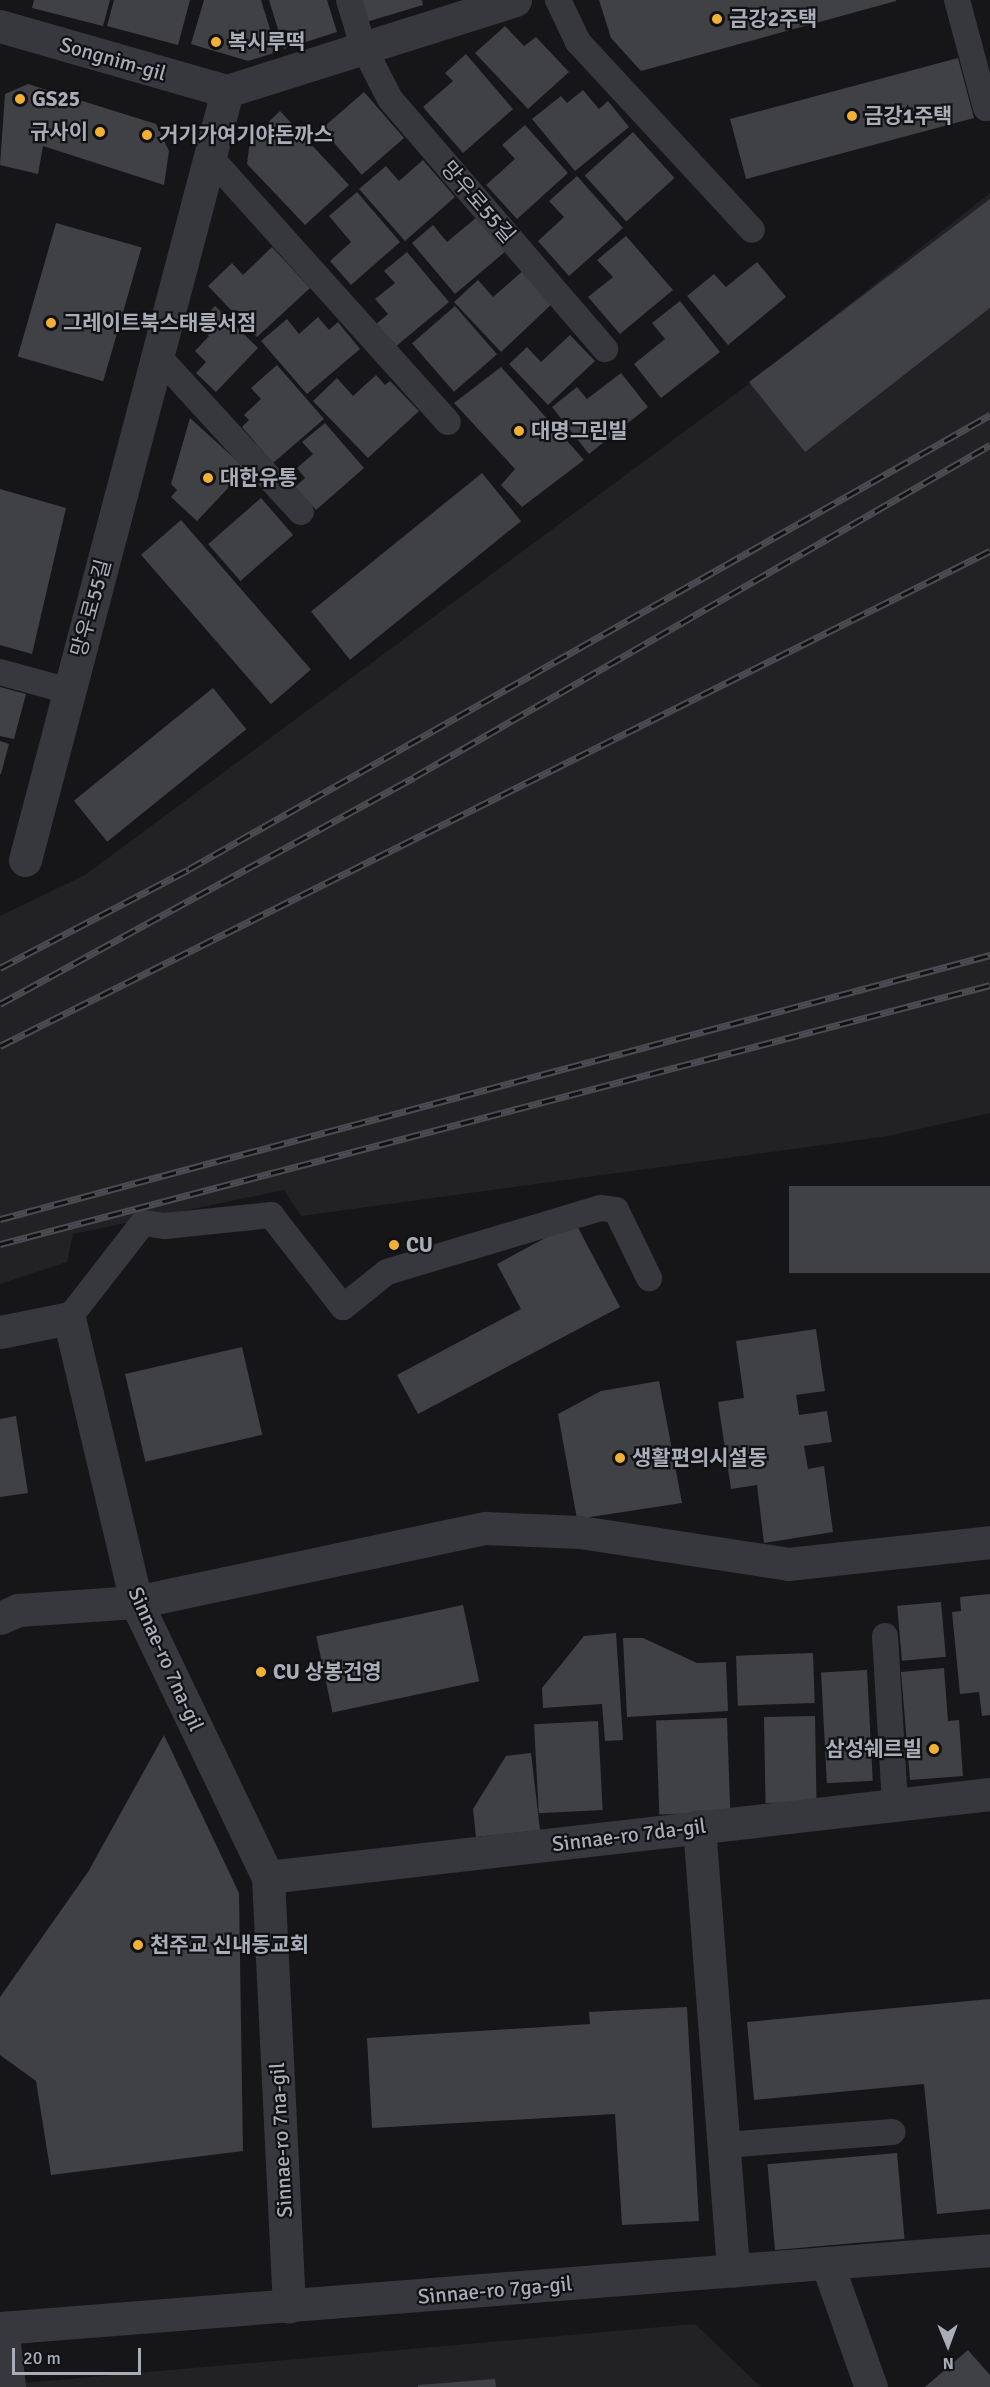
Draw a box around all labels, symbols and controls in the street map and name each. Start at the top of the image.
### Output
place label: 금강2주택 [729,6,818,32]
marker: 금강2주택 [710,12,724,26]
place label: 복시루떡 [228,29,305,55]
street label: Songnim-gil [57,32,169,86]
marker: 복시루떡 [209,35,223,49]
place label: GS25 [32,86,80,112]
marker: GS25 [13,92,27,106]
place label: 금강1주택 [864,103,953,129]
marker: 금강1주택 [845,109,859,123]
place label: 규사이 [30,119,88,145]
place label: 거기가여기야돈까스 [159,122,333,148]
marker: 규사이 [93,125,107,139]
marker: 거기가여기야돈까스 [140,128,154,142]
street label: 망우로55길 [436,156,520,248]
place label: 그레이트북스태릉서점 [63,310,256,336]
marker: 그레이트북스태릉서점 [44,316,58,330]
place label: 대명그린빌 [531,418,628,444]
marker: 대명그린빌 [512,424,526,438]
place label: 대한유통 [220,465,297,491]
marker: 대한유통 [201,471,215,485]
street label: 망우로55길 [66,556,116,660]
place label: CU [406,1232,433,1258]
marker: CU [387,1238,401,1252]
place label: 생활편의시설동 [632,1445,767,1471]
marker: 생활편의시설동 [613,1451,627,1465]
street label: Sinnae-ro 7na-gil [123,1583,209,1735]
place label: CU 상봉건영 [273,1659,382,1685]
marker: CU 상봉건영 [254,1665,268,1679]
place label: 삼성쉐르빌 [825,1736,922,1762]
marker: 삼성쉐르빌 [927,1742,941,1756]
street label: Sinnae-ro 7da-gil [551,1813,707,1857]
place label: 천주교 신내동교회 [150,1932,309,1958]
marker: 천주교 신내동교회 [131,1938,145,1952]
street label: Sinnae-ro 7na-gil [264,2062,298,2218]
street label: Sinnae-ro 7ga-gil [417,2271,573,2309]
north arrow [918,2315,978,2375]
scale bar [15,2336,144,2374]
text: 20 m [23,2347,61,2369]
text: N [943,2353,954,2373]

